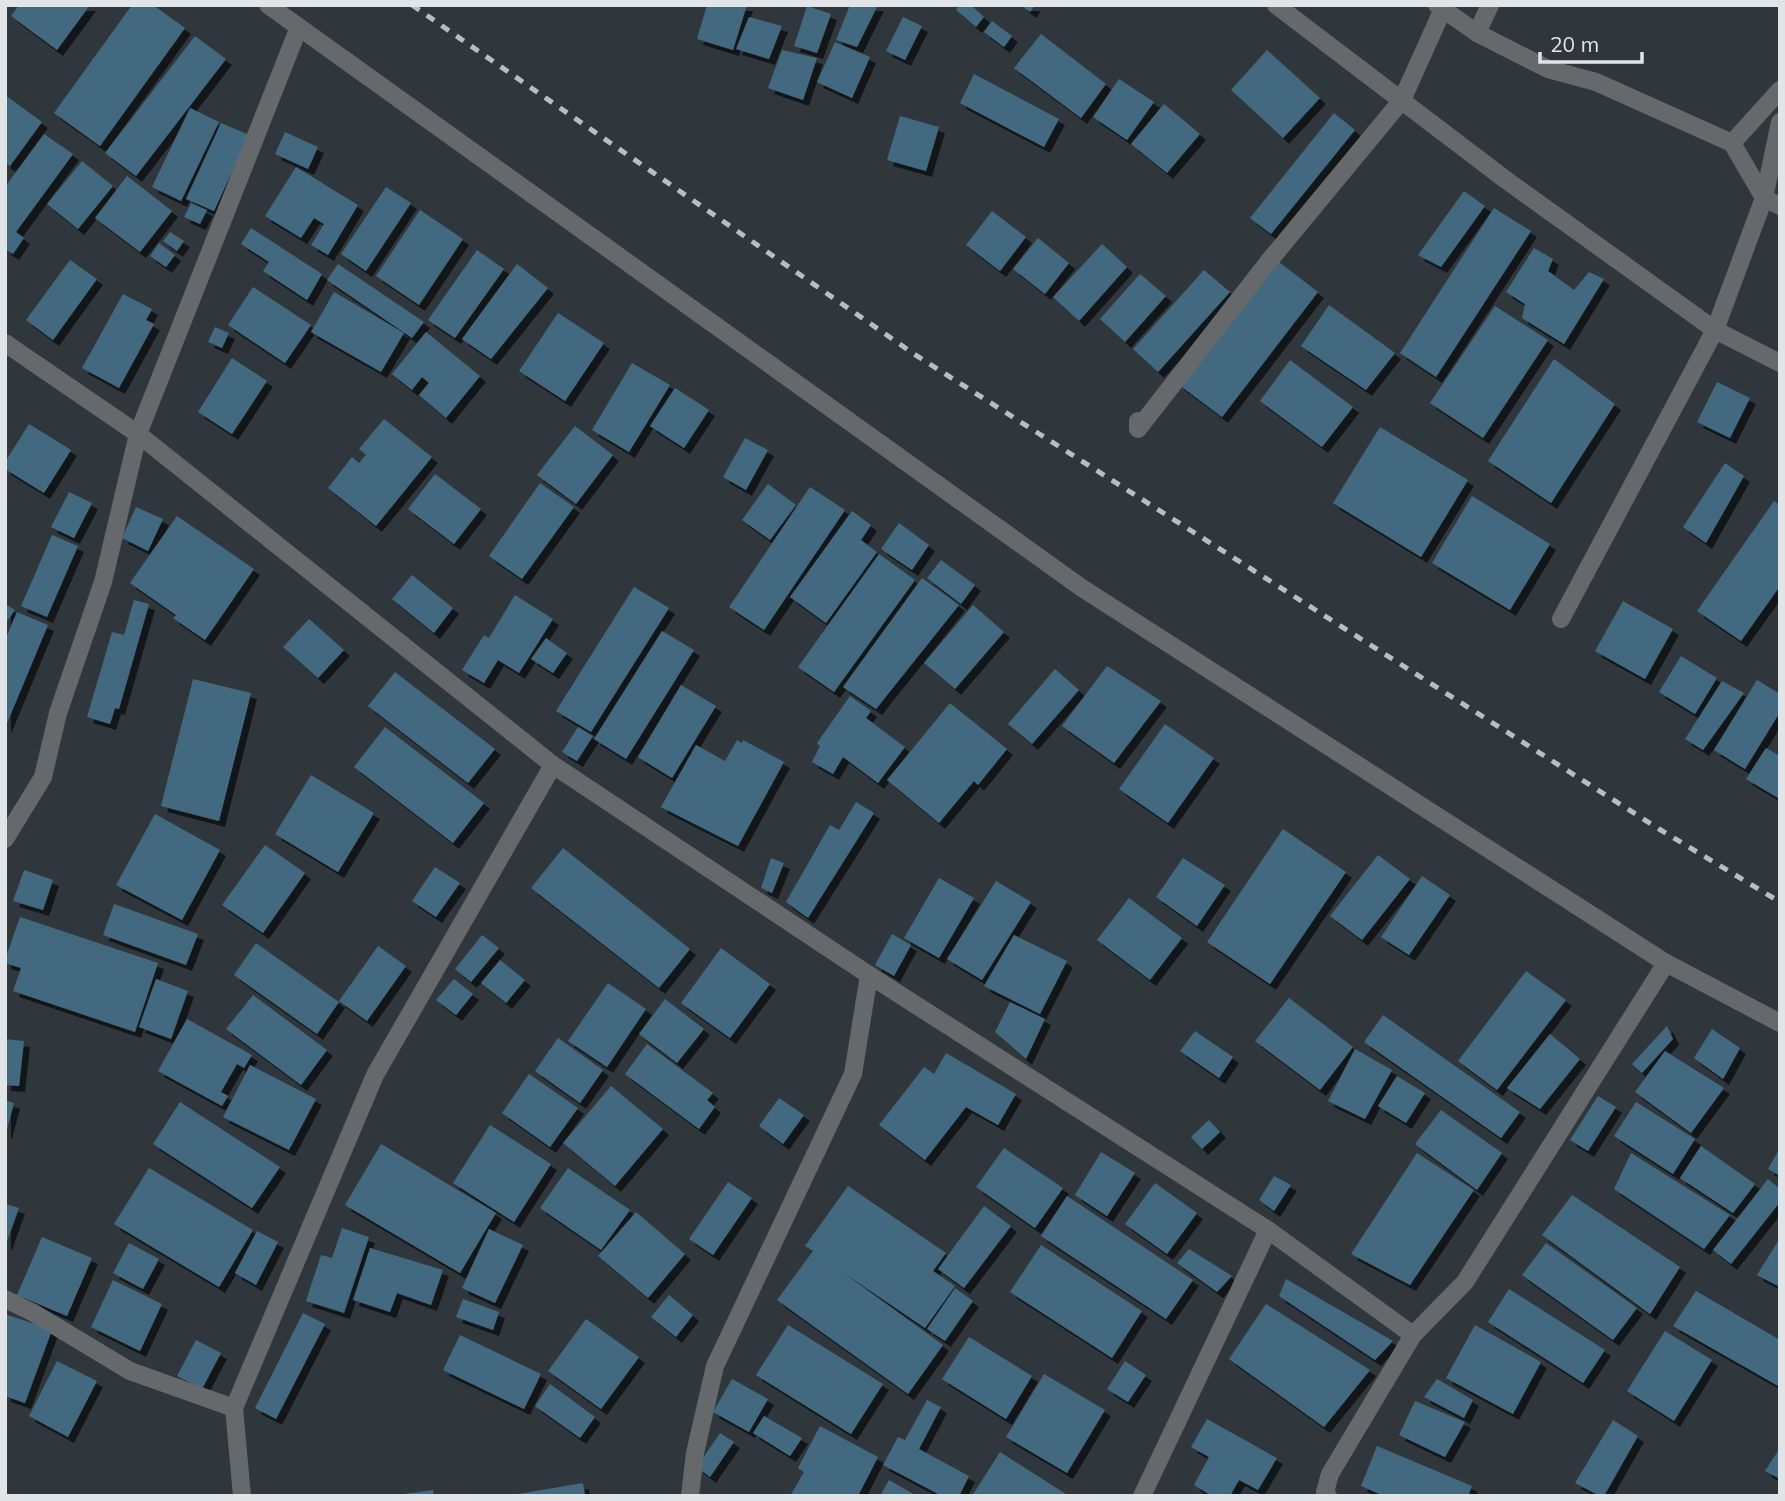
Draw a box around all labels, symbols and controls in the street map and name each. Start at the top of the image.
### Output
scale bar [1540,21,1642,65]
text: 20 m [1550,31,1599,57]

